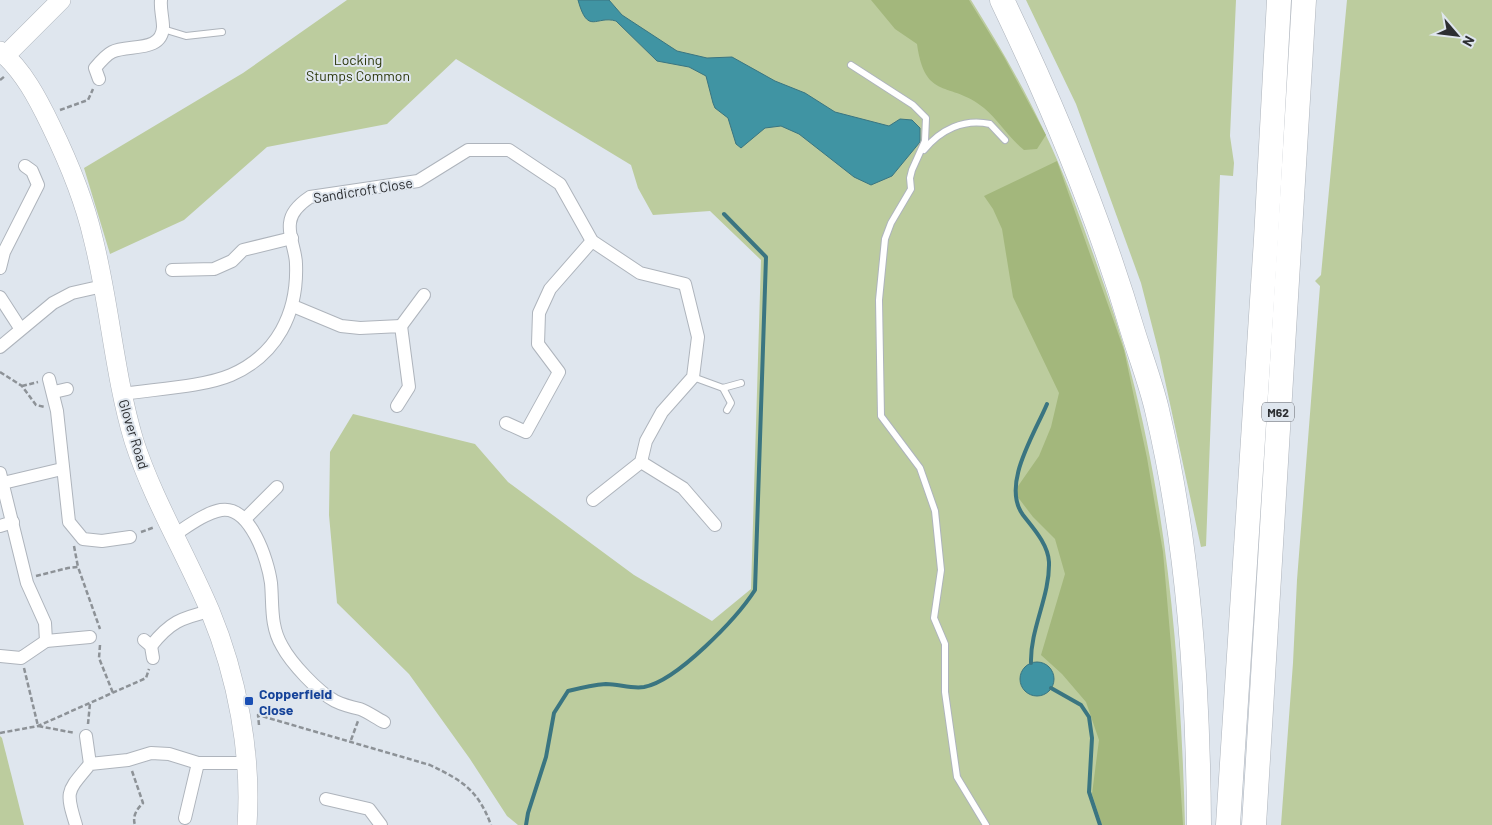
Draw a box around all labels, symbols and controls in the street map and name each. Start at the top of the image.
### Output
north arrow [1432,10,1482,60]
text: N [1459,33,1479,49]
park label: Locking Stumps Common [306,51,410,84]
street label: Sandicroft Close [312,174,414,206]
street label: Glover Road [115,397,153,471]
road number: M62 [1262,402,1294,422]
place label: Copperfield Close [259,685,332,718]
marker: Copperfield Close [243,695,255,707]

